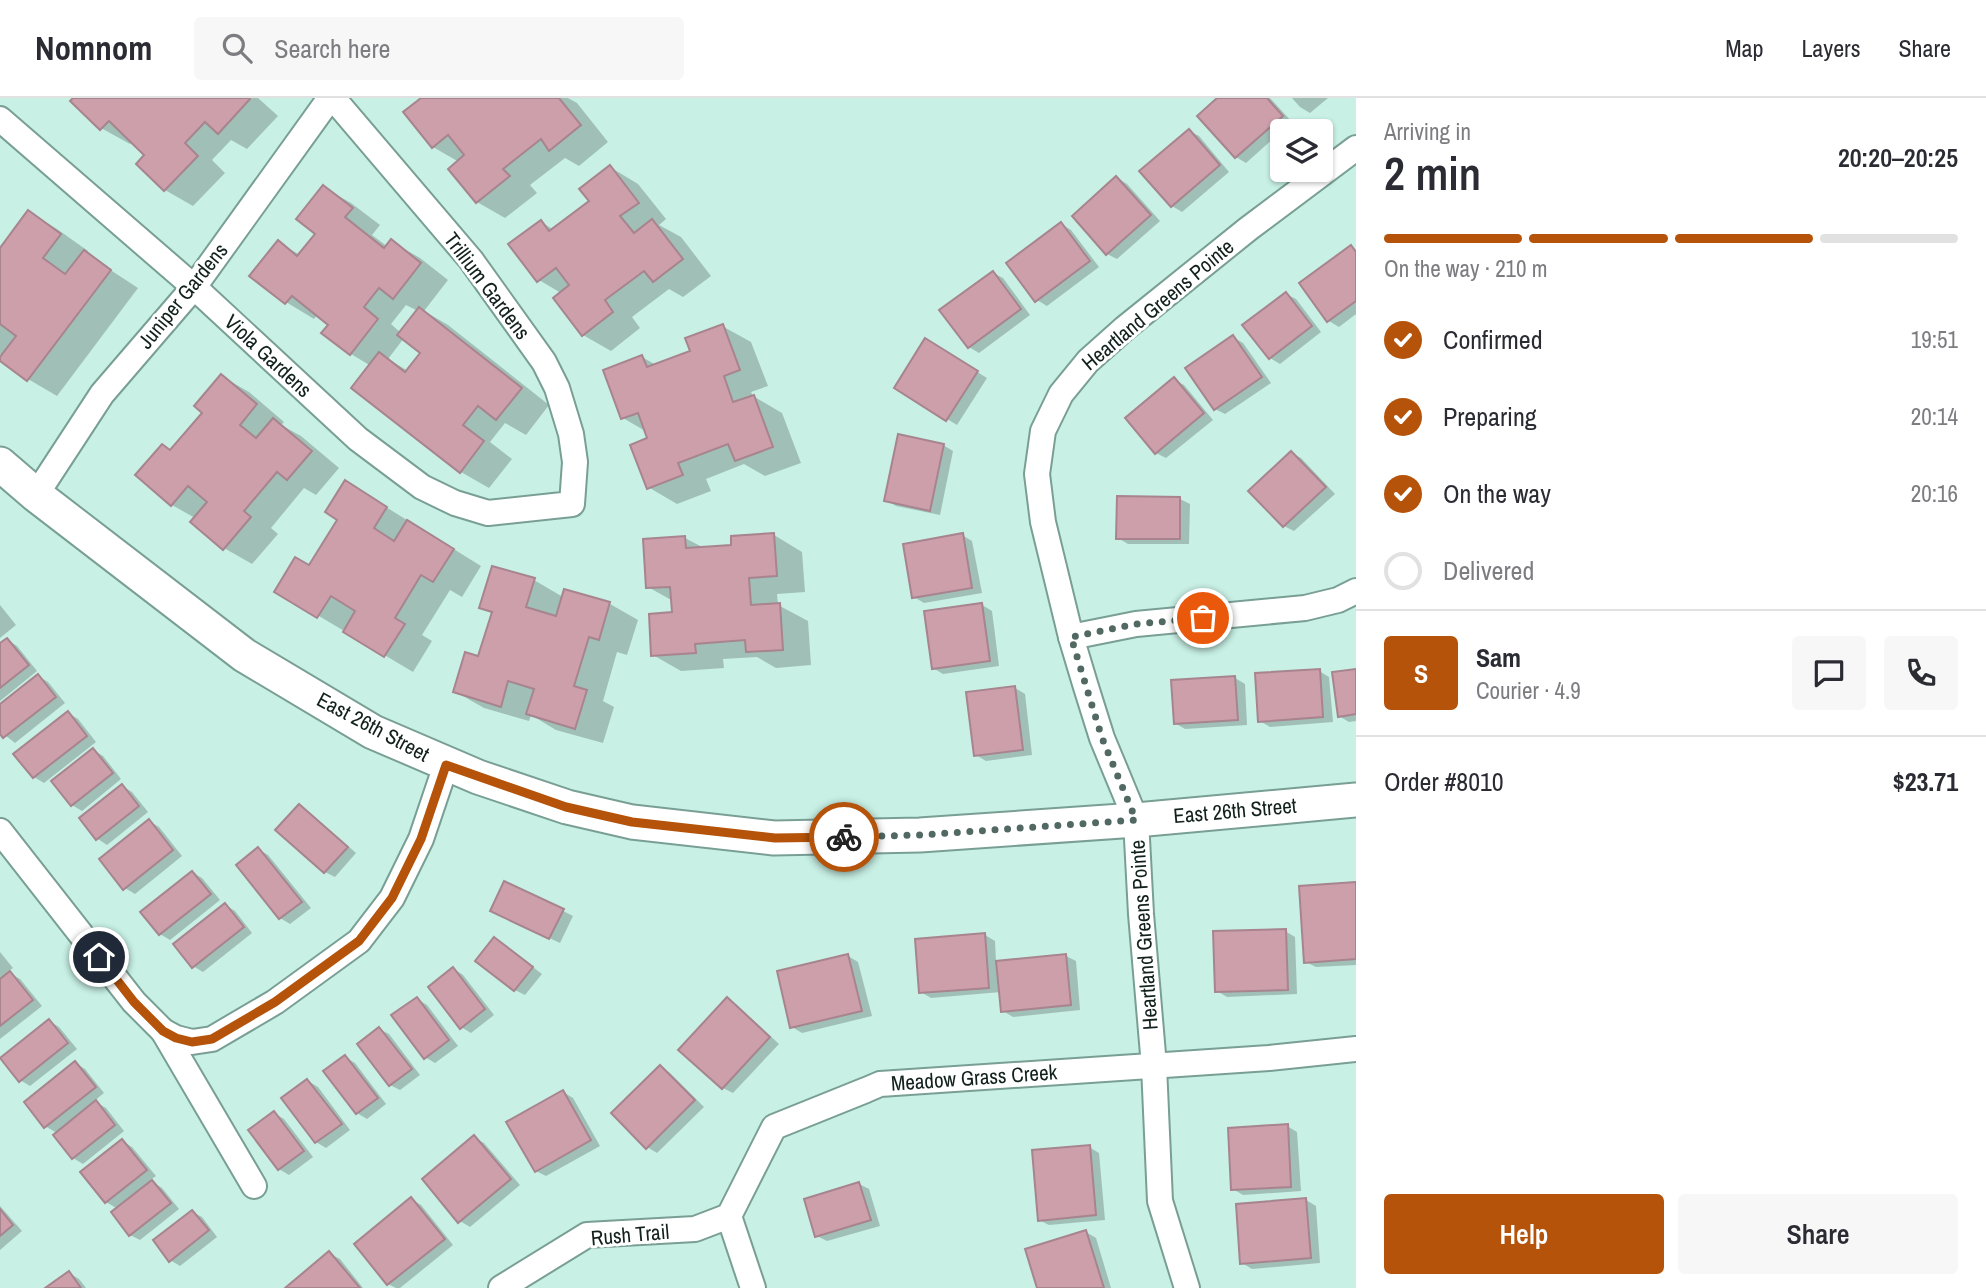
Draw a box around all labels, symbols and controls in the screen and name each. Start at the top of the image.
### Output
search box [194,17,684,80]
text: Nomnom [35,26,152,70]
icon: search [218,29,256,67]
text: Search here [274,31,390,66]
text: Map [1725,32,1763,64]
text: Layers [1801,32,1860,64]
text: Share [1898,32,1951,64]
text: Arriving in [1384,116,1471,147]
map controls [1270,119,1333,182]
button: layers [1270,119,1333,182]
text: 20:20–20:25 [1838,140,1958,175]
text: 2 min [1384,142,1481,204]
street label: Trillium Gardens [437,226,537,345]
street label: Heartland Greens Pointe [1075,232,1240,377]
street label: Juniper Gardens [131,237,234,355]
text: On the way · 210 m [1384,253,1548,284]
street label: Viola Gardens [218,308,318,404]
icon: check [1384,321,1422,359]
text: Confirmed [1443,322,1543,357]
text: 19:51 [1911,324,1958,355]
icon: check [1384,398,1422,436]
text: Preparing [1443,399,1537,434]
text: 20:14 [1911,401,1958,432]
icon: check [1384,475,1422,513]
text: On the way [1443,476,1551,511]
text: 20:16 [1911,478,1958,509]
text: Delivered [1443,553,1534,588]
pin [1173,588,1233,648]
icon: bag [1184,599,1222,637]
button: chat [1792,636,1866,710]
button: phone [1884,636,1958,710]
text: Sam [1476,640,1521,675]
text: S [1414,656,1428,691]
text: Courier · 4.9 [1476,675,1581,706]
street label: East 26th Street [312,685,435,768]
text: Order #8010 [1384,764,1504,799]
text: $23.71 [1893,764,1958,799]
street label: East 26th Street [1172,791,1298,830]
courier [809,802,879,872]
icon: bike [825,818,863,856]
street label: Heartland Greens Pointe [1122,839,1165,1031]
pin [69,927,129,987]
icon: home [80,938,118,976]
street label: Meadow Grass Creek [890,1057,1058,1098]
button: Help [1384,1194,1664,1274]
button: Share [1678,1194,1958,1274]
street label: Rush Trail [590,1217,670,1252]

